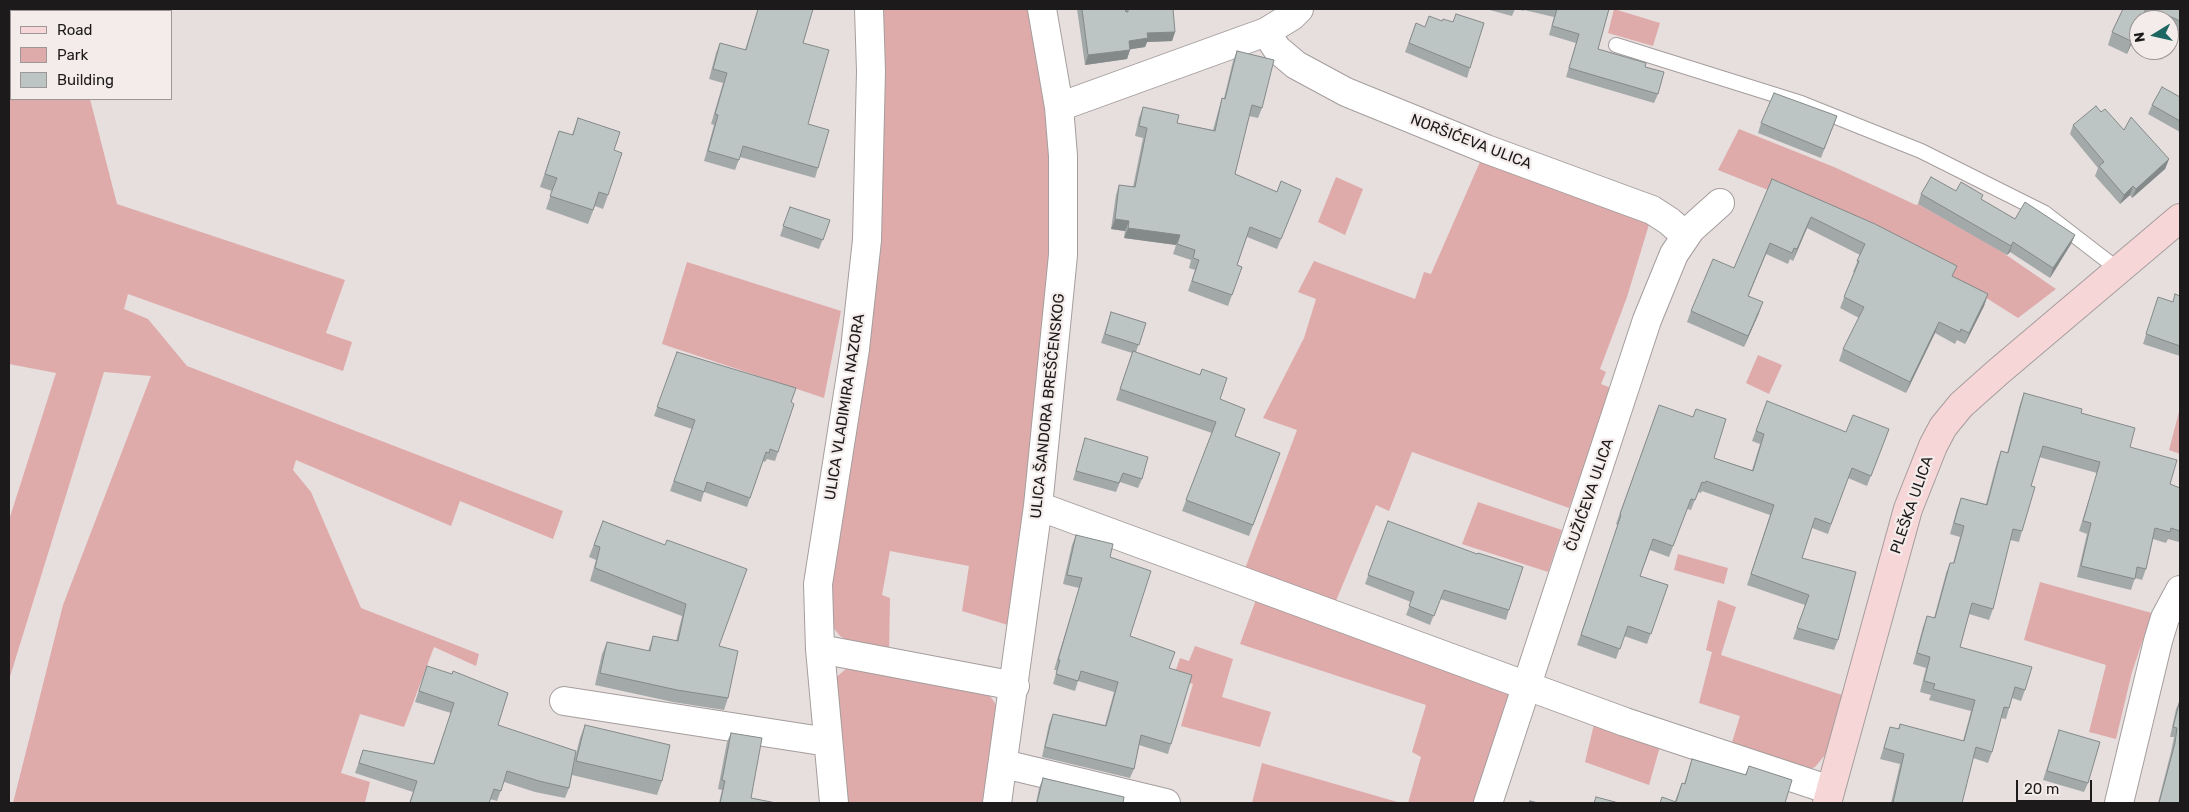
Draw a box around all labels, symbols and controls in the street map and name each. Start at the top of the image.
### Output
legend [10,10,172,100]
north arrow [2129,10,2179,60]
text: Road [57,21,93,39]
text: N [2130,31,2149,44]
text: Park [57,46,88,64]
text: Building [57,71,114,89]
street label: NORŠIĆEVA ULICA [1408,111,1534,173]
street label: ULICA ŠANDORA BREŠČENSKOG [1027,293,1069,519]
street label: ULICA VLADIMIRA NAZORA [821,313,869,501]
street label: ČUŽIĆEVA ULICA [1562,436,1618,554]
street label: PLEŠKA ULICA [1887,454,1937,556]
scale bar [2019,770,2095,802]
text: 20 m [2024,780,2059,798]

